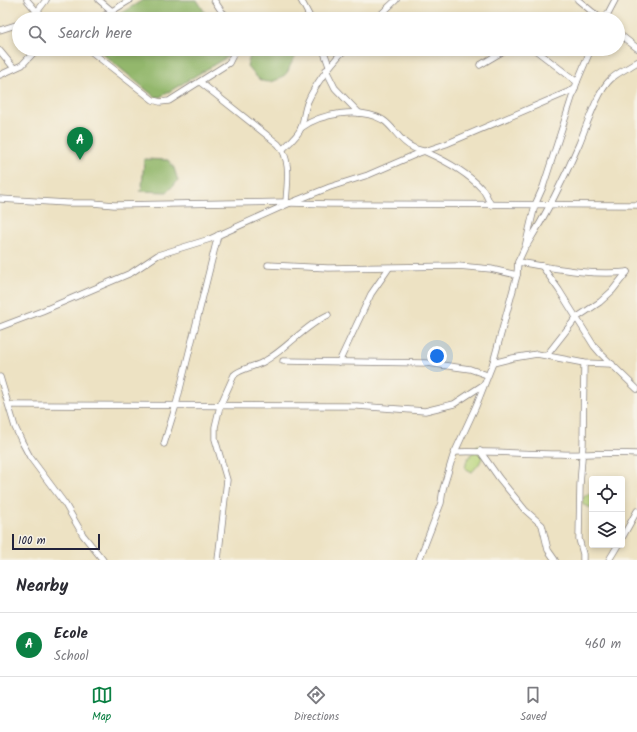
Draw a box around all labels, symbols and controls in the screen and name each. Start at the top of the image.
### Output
search box [12,12,625,56]
text: Search here [58,22,132,46]
icon: search [26,23,48,45]
pin: A [67,127,93,160]
your location [427,346,447,366]
map controls [589,476,625,548]
button: locate [589,476,625,512]
button: layers [589,512,625,548]
scale bar [12,532,100,551]
text: 100 m [18,532,46,550]
text: Nearby [16,573,68,600]
text: Ecole [54,622,88,646]
text: A [25,634,33,655]
text: 460 m [585,634,621,655]
text: School [54,646,89,667]
tab: Map [91,684,113,726]
tab: Directions [294,684,339,726]
tab: Saved [520,684,546,726]

